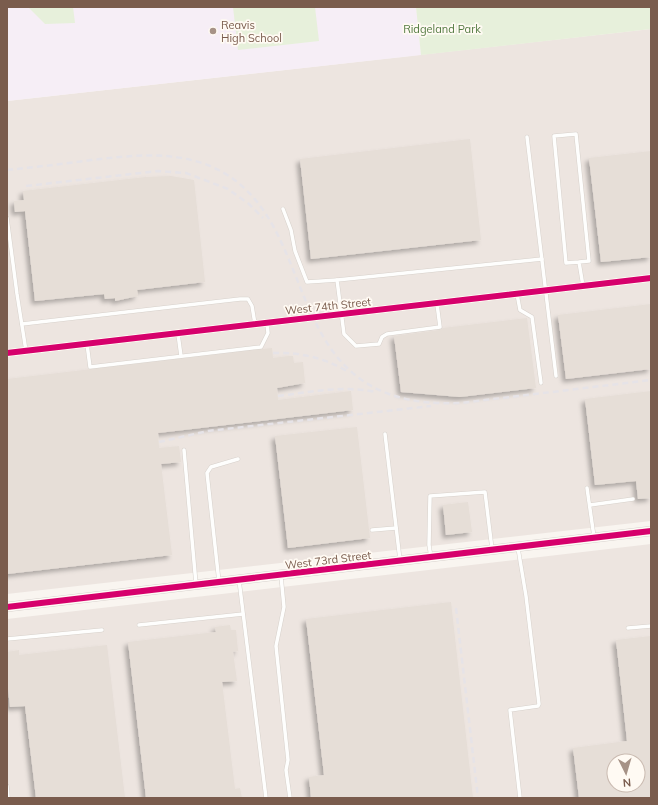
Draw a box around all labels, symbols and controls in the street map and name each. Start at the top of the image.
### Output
place label: Reavis High School [221,18,282,45]
park label: Ridgeland Park [403,22,481,36]
marker: Reavis High School [208,26,218,36]
street label: West 74th Street [284,295,372,317]
street label: West 73rd Street [284,548,372,572]
north arrow [606,753,646,793]
text: N [622,776,632,790]

